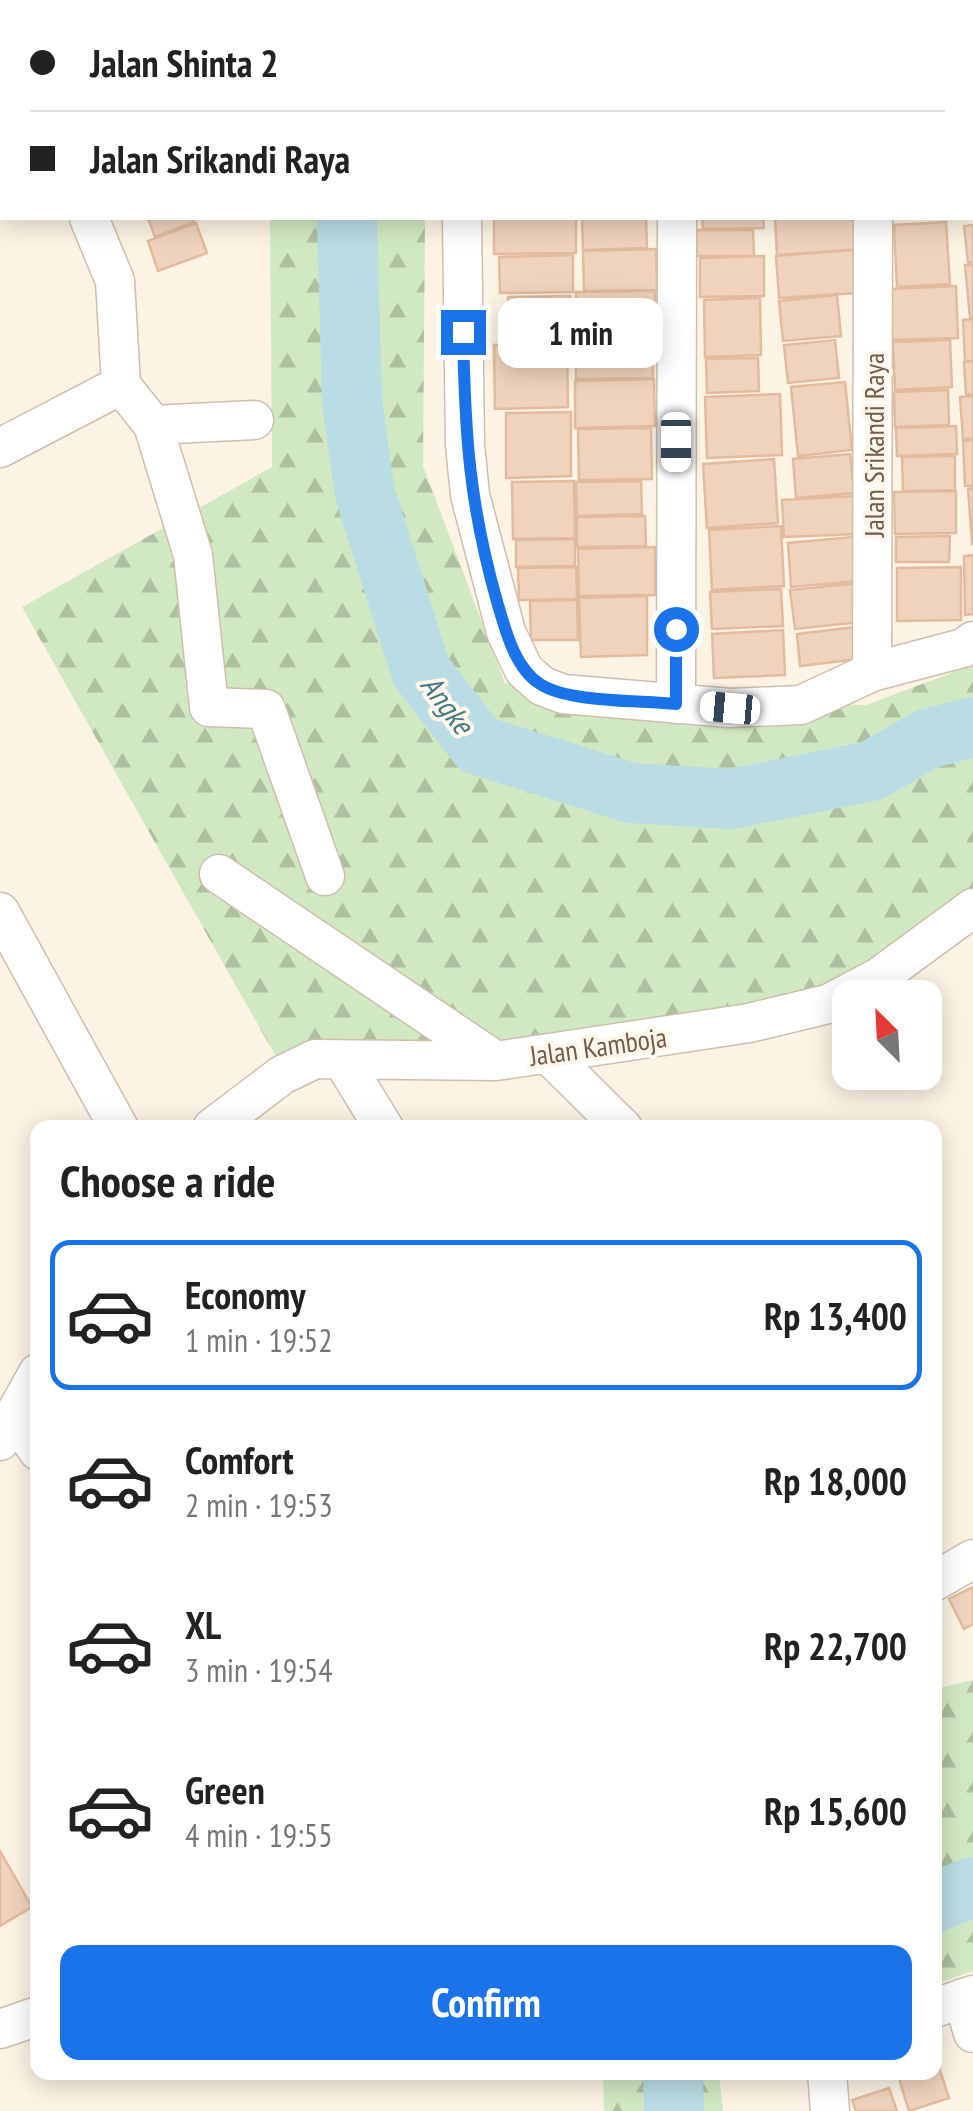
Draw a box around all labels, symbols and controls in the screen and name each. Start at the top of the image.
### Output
text: Jalan Shinta 2 [90,38,279,87]
text: Jalan Srikandi Raya [90,134,350,183]
callout: 1 min [498,297,663,367]
route end [441,310,486,355]
text: 1 min [548,312,613,354]
street label: Jalan Srikandi Raya [855,353,892,538]
car [661,412,691,472]
route start [654,607,699,652]
water label: Angke [413,667,484,743]
car [699,690,761,726]
north arrow [832,980,942,1090]
map controls [832,980,942,1090]
street label: Jalan Kamboja [526,1018,669,1074]
text: Choose a ride [60,1151,275,1209]
icon: car [65,1270,155,1360]
text: Economy [185,1270,305,1319]
text: Rp 13,400 [764,1291,907,1340]
text: 1 min · 19:52 [185,1319,333,1361]
icon: car [65,1435,155,1525]
text: Comfort [185,1435,294,1484]
text: Rp 18,000 [764,1456,907,1505]
text: 2 min · 19:53 [185,1484,333,1526]
icon: car [65,1600,155,1690]
text: XL [185,1600,221,1649]
text: Rp 22,700 [764,1621,907,1670]
text: 3 min · 19:54 [185,1649,333,1691]
icon: car [65,1765,155,1855]
text: Green [185,1765,265,1814]
text: Rp 15,600 [764,1786,907,1835]
text: 4 min · 19:55 [185,1814,333,1856]
button: Confirm [60,1945,912,2060]

